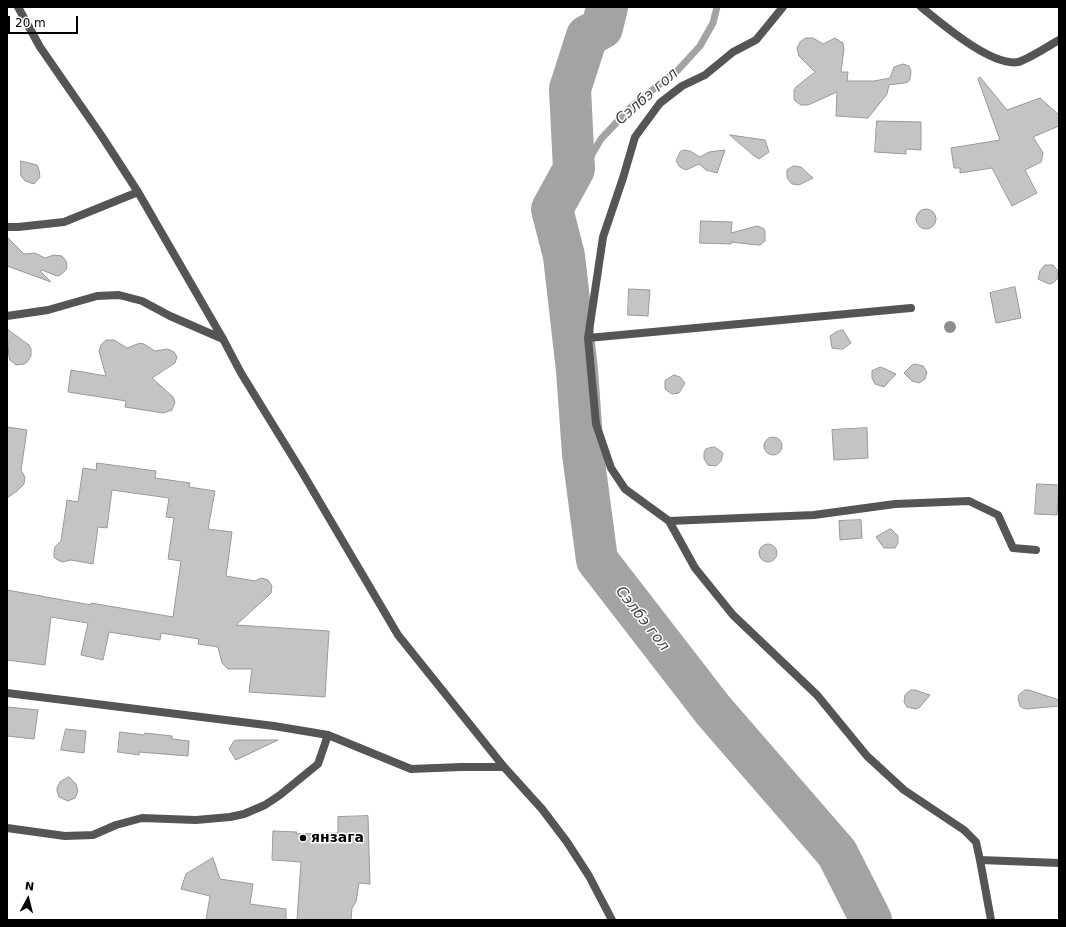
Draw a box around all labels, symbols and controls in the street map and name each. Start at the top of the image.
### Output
scale bar [10,8,80,34]
text: 20 m [15,16,46,30]
water label: Сэлбэ гол [612,65,682,129]
water label: Сэлбэ гол [611,583,673,655]
place label: янзага [311,830,364,846]
marker: янзага [298,833,308,843]
north arrow [8,879,48,919]
text: N [24,880,35,894]

